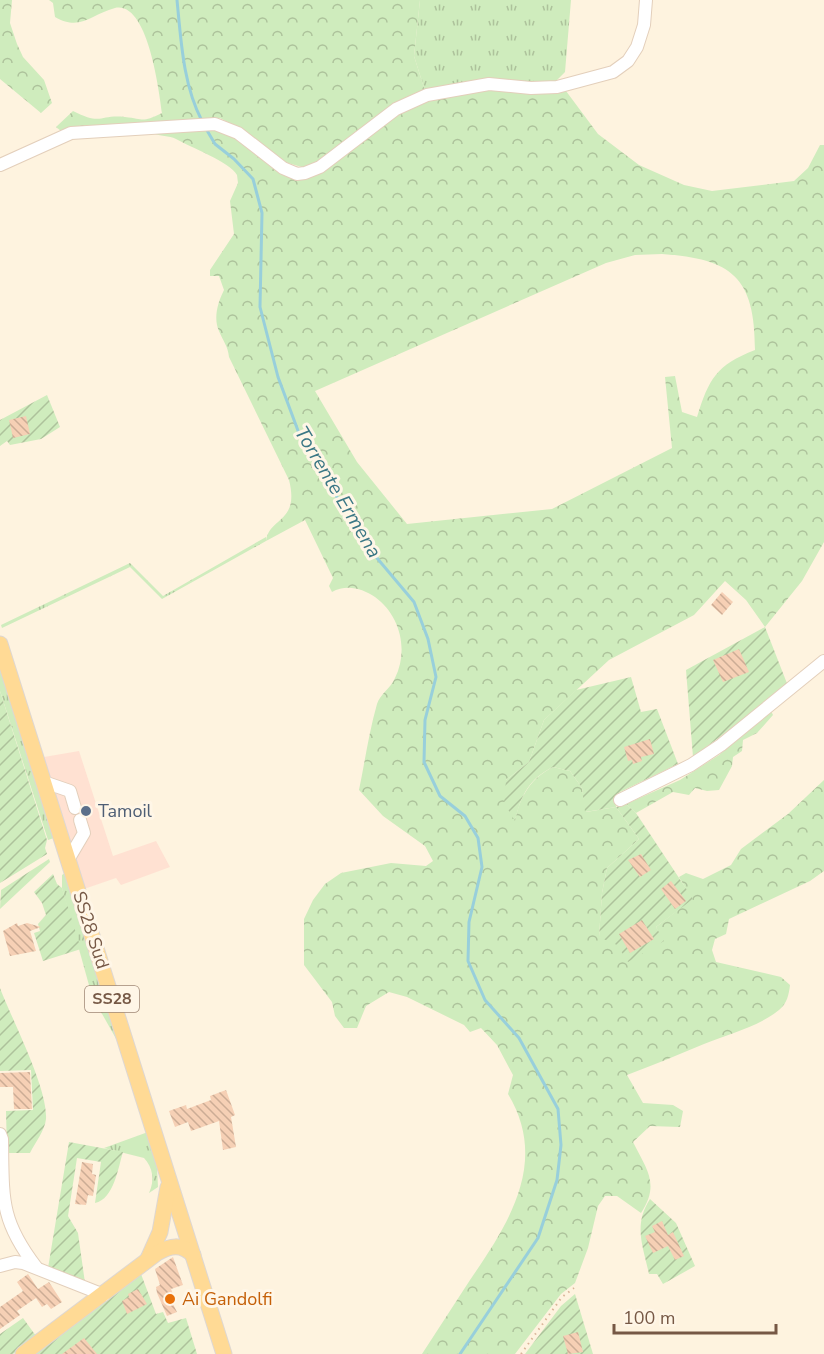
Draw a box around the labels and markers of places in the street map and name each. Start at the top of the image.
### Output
place label: Tamoil [98,799,153,823]
marker: Tamoil [79,804,93,818]
place label: Ai Gandolfi [182,1287,273,1311]
marker: Ai Gandolfi [163,1292,177,1306]

